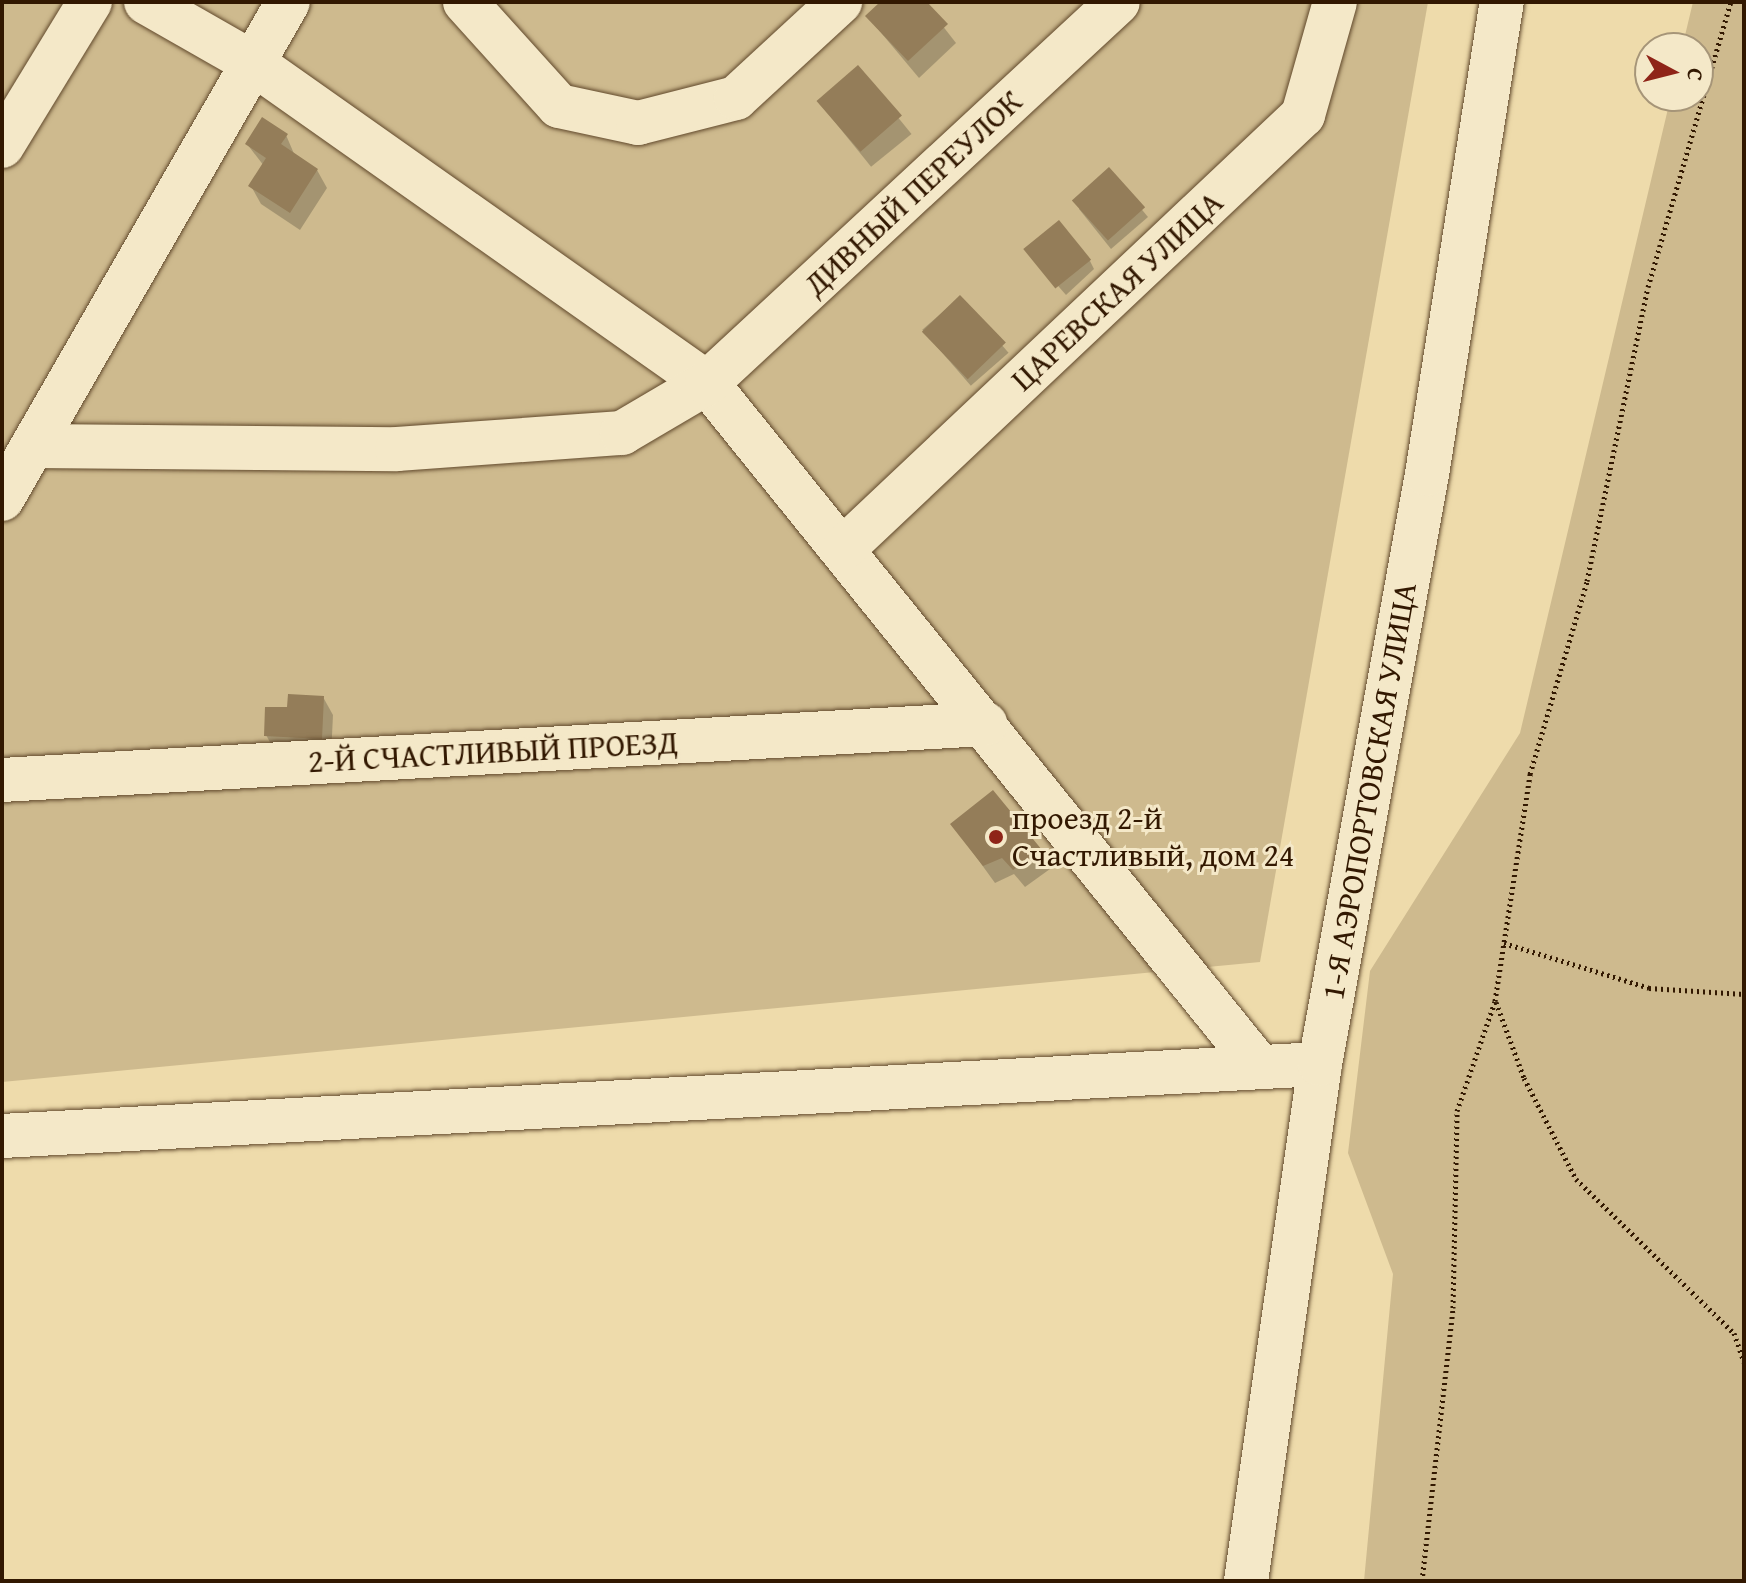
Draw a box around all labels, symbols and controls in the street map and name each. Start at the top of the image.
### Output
north arrow [1634,32,1714,112]
text: С [1679,67,1712,83]
street label: ДИВНЫЙ ПЕРЕУЛОК [796,82,1030,304]
street label: ЦАРЕВСКАЯ УЛИЦА [1003,183,1231,399]
street label: 1-Я АЭРОПОРТОВСКАЯ УЛИЦА [1313,579,1425,1003]
street label: 2-Й СЧАСТЛИВЫЙ ПРОЕЗД [307,723,679,781]
place label: проезд 2-й Счастливый, дом 24 [1012,800,1294,875]
marker: проезд 2-й Счастливый, дом 24 [987,828,1005,846]

